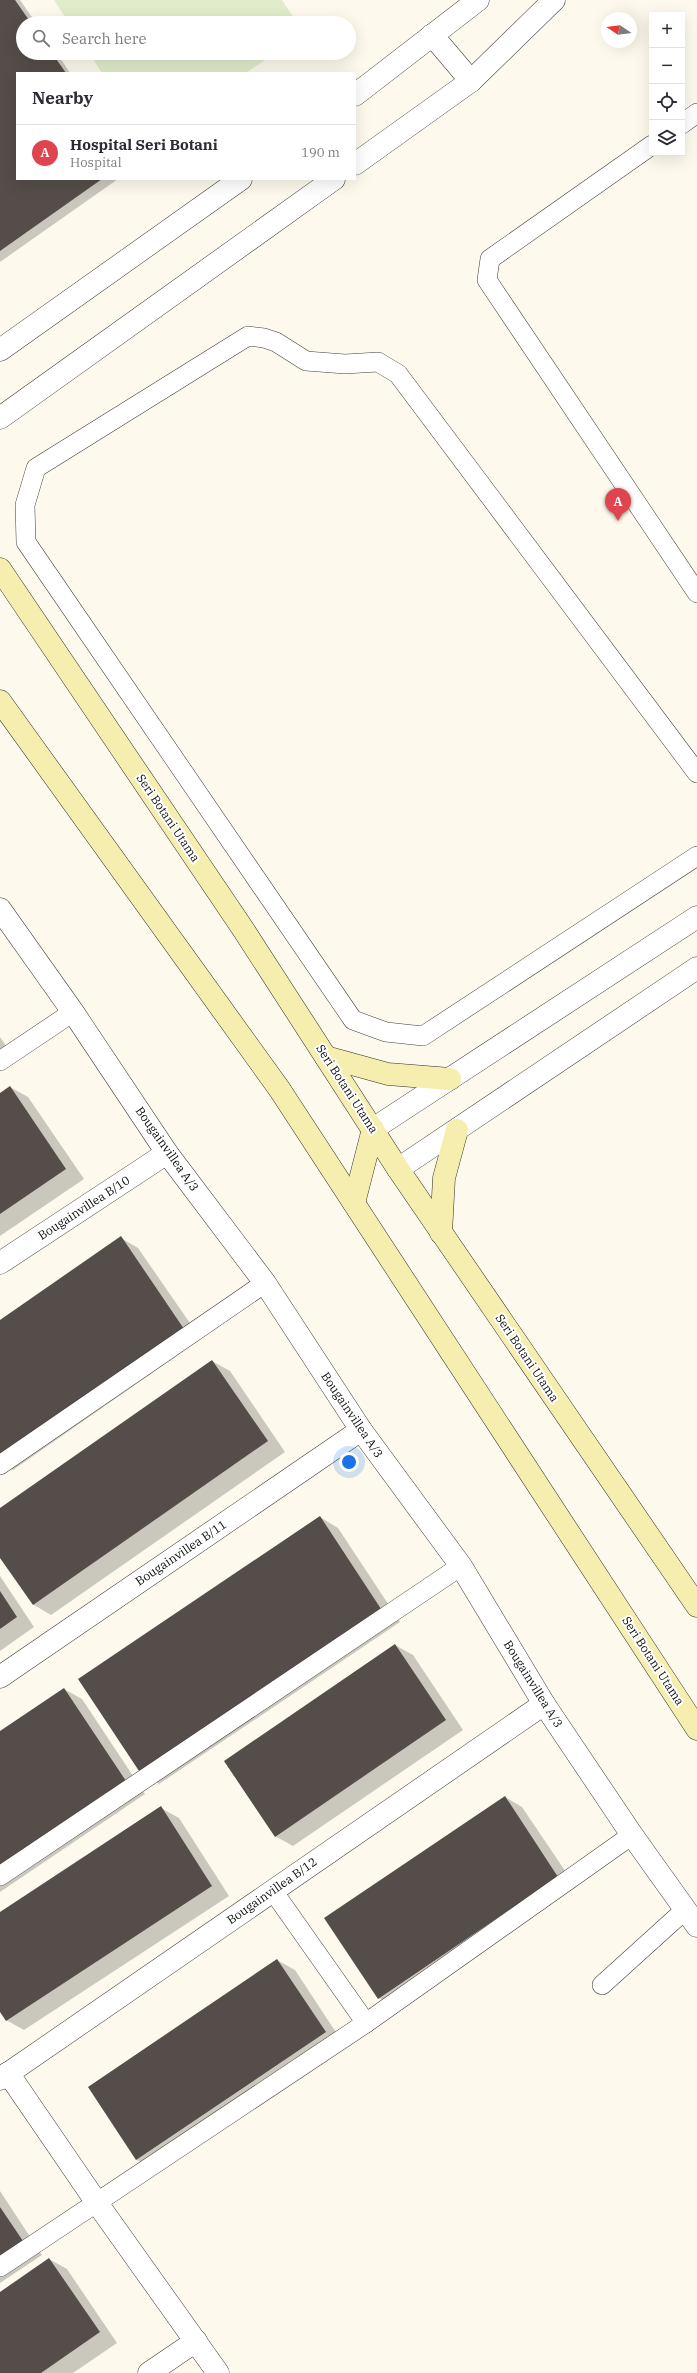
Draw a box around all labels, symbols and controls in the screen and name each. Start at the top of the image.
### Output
north arrow [601,12,637,48]
map controls [649,12,685,156]
button: + [649,12,685,48]
search box [16,16,356,60]
icon: search [30,27,52,49]
text: Search here [62,29,147,48]
button: − [649,48,685,84]
button: locate [649,84,685,120]
text: Nearby [32,87,93,109]
button: layers [649,120,685,156]
text: Hospital Seri Botani [70,135,218,154]
text: A [40,144,50,161]
text: 190 m [301,144,340,161]
text: Hospital [70,154,122,171]
pin: A [605,488,631,521]
street label: Seri Botani Utama [133,771,204,865]
street label: Seri Botani Utama [313,1042,382,1136]
street label: Bougainvillea A/3 [133,1103,202,1194]
street label: Bougainvillea B/10 [35,1172,132,1243]
street label: Seri Botani Utama [492,1311,563,1405]
street label: Bougainvillea A/3 [318,1369,387,1460]
your location [339,1452,359,1472]
street label: Bougainvillea B/11 [132,1517,229,1589]
street label: Seri Botani Utama [619,1614,688,1708]
street label: Bougainvillea A/3 [501,1637,566,1730]
street label: Bougainvillea B/12 [224,1854,320,1927]

